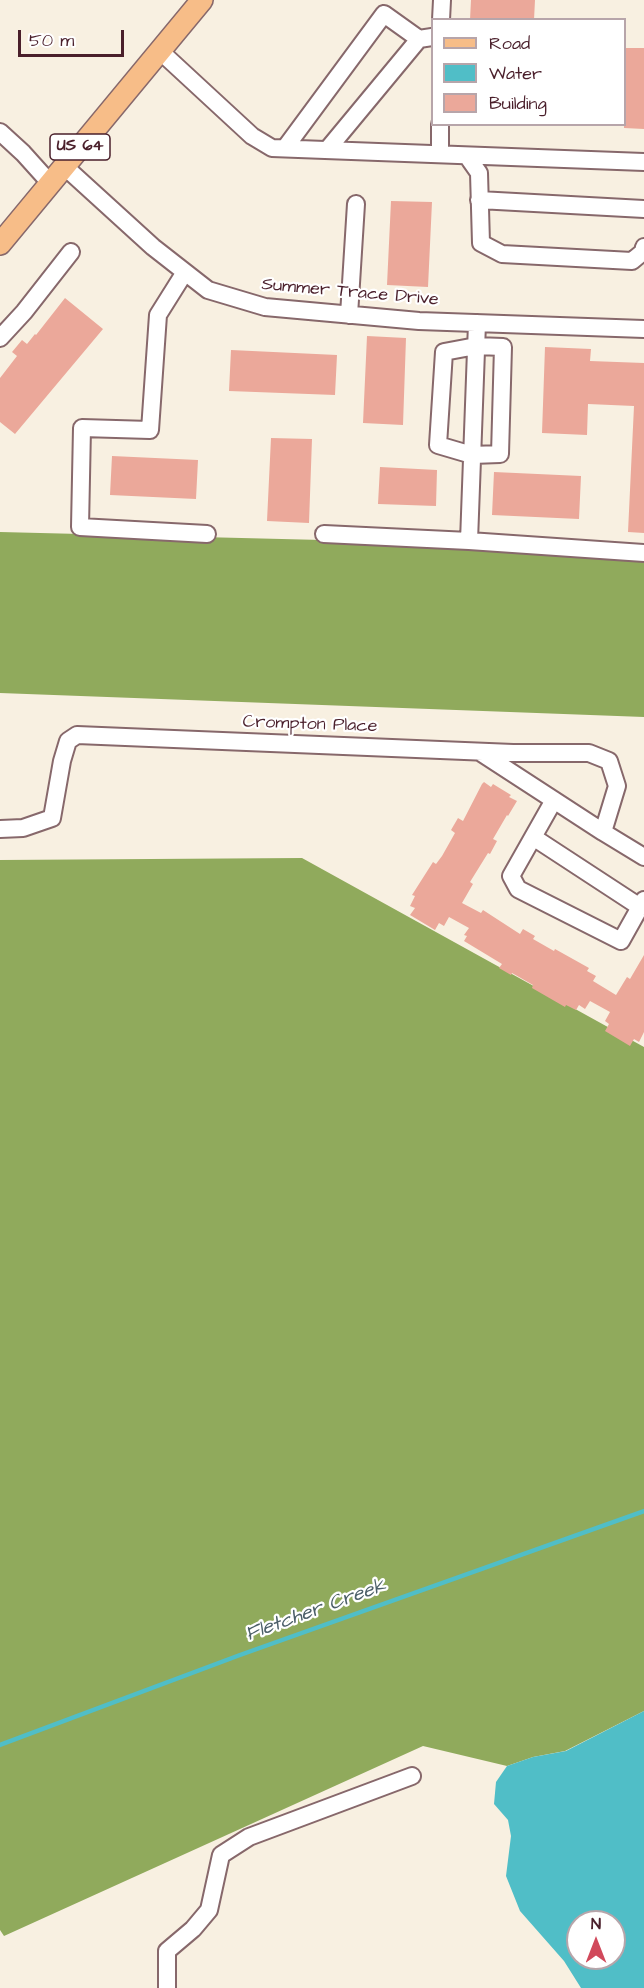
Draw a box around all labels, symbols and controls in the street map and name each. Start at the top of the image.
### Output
scale bar [21,18,128,56]
legend [431,18,626,126]
text: 50 m [29,28,74,53]
text: Road [489,31,530,56]
text: Water [489,61,542,86]
text: Building [489,91,547,116]
road number: US 64 [50,134,110,160]
street label: Summer Trace Drive [261,274,439,312]
street label: Crompton Place [242,712,378,738]
water label: Fletcher Creek [243,1575,389,1647]
north arrow [566,1910,626,1970]
text: N [591,1913,601,1935]

